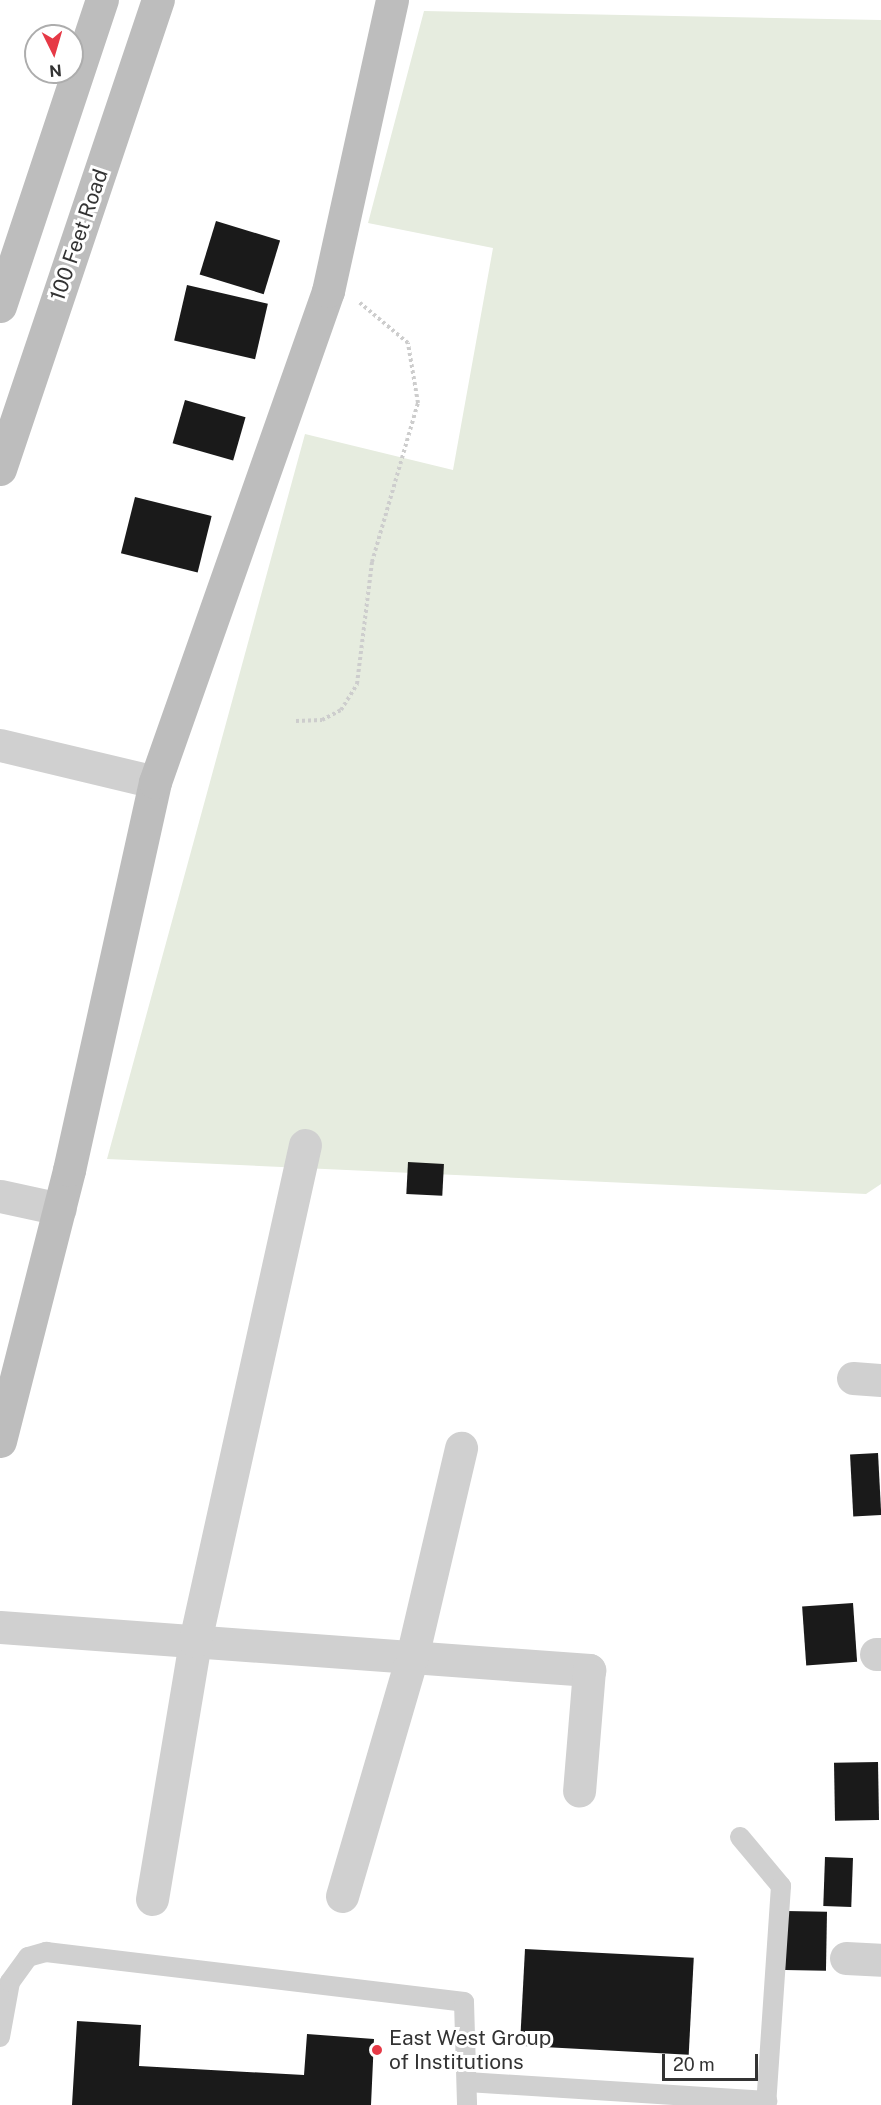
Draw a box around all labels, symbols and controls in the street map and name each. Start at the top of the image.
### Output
north arrow [24,24,84,84]
text: N [48,60,63,80]
street label: 100 Feet Road [45,166,113,304]
place label: East West Group of Institutions [389,2025,552,2075]
scale bar [665,2042,761,2080]
marker: East West Group of Institutions [370,2043,384,2057]
text: 20 m [673,2054,715,2075]

